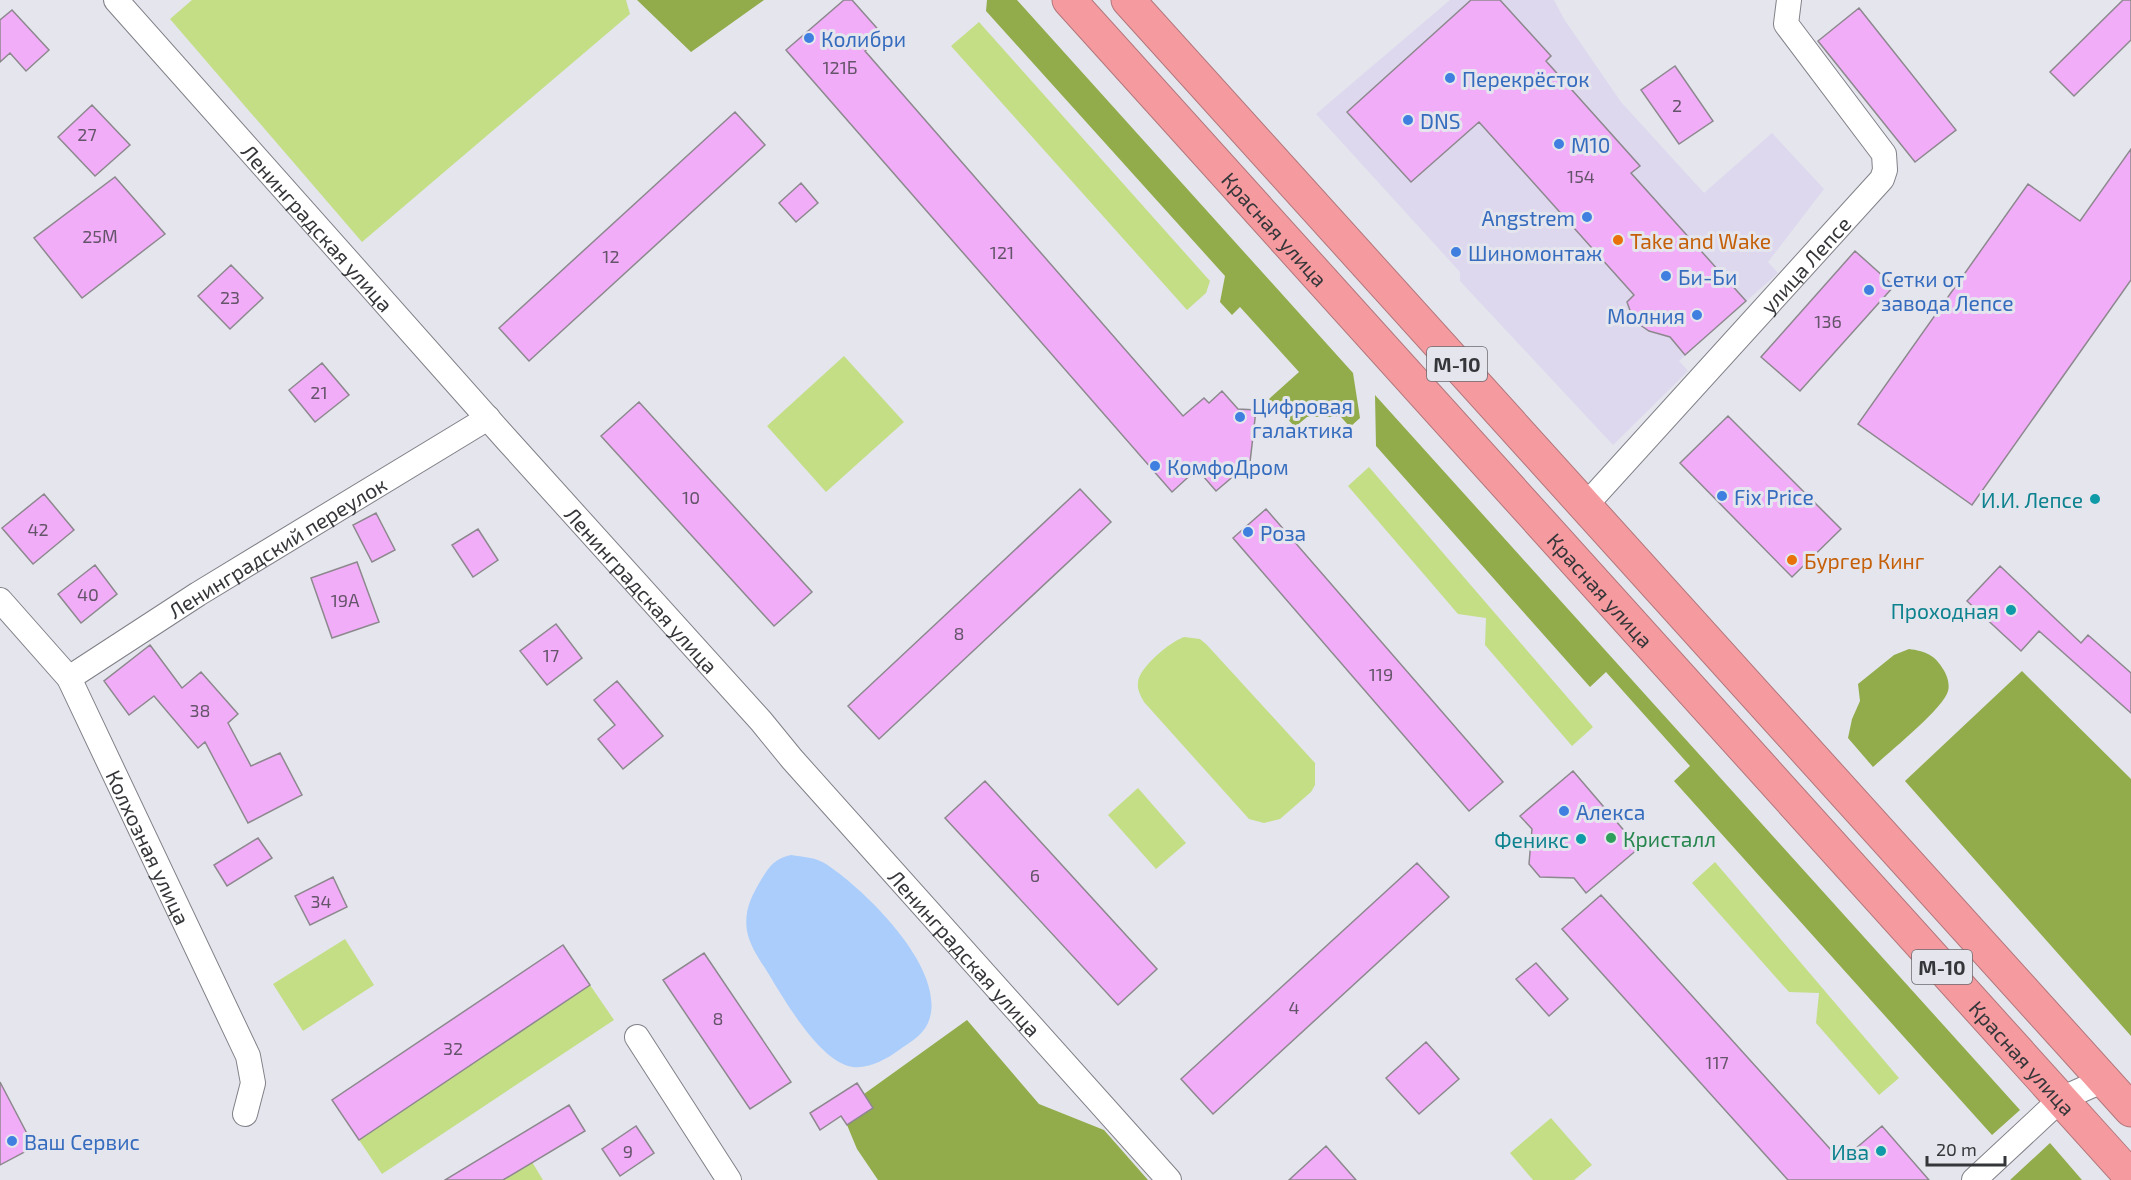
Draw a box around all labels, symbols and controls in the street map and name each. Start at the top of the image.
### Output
place label: Колибри [821,26,906,51]
marker: Колибри [802,31,816,45]
house number: 121Б [822,56,858,78]
place label: Перекрёсток [1462,66,1590,91]
marker: Перекрёсток [1443,71,1457,85]
house number: 2 [1672,94,1682,116]
place label: DNS [1420,108,1461,133]
marker: DNS [1401,113,1415,127]
house number: 27 [77,123,97,145]
place label: М10 [1571,132,1610,157]
marker: М10 [1552,137,1566,151]
street label: Ленинградская улица [237,138,399,316]
house number: 154 [1567,165,1595,187]
street label: Красная улица [1217,166,1333,291]
place label: Angstrem [1482,205,1575,230]
marker: Angstrem [1580,210,1594,224]
street label: улица Лепсе [1755,210,1855,318]
house number: 25М [82,225,118,247]
place label: Take and Wake [1630,228,1771,253]
marker: Take and Wake [1611,233,1625,247]
place label: Шиномонтаж [1468,240,1602,265]
house number: 121 [990,241,1014,263]
house number: 12 [602,245,620,267]
marker: Шиномонтаж [1449,245,1463,259]
place label: Би-Би [1678,264,1737,289]
place label: Сетки от завода Лепсе [1881,266,2014,315]
marker: Би-Би [1659,269,1673,283]
marker: Сетки от завода Лепсе [1862,283,1876,297]
house number: 23 [220,286,240,308]
place label: Молния [1607,303,1685,328]
marker: Молния [1690,308,1704,322]
house number: 136 [1814,310,1842,332]
road number: М-10 [1427,347,1487,381]
house number: 21 [310,381,328,403]
place label: Цифровая галактика [1252,393,1353,442]
marker: Цифровая галактика [1233,410,1247,424]
place label: КомфоДром [1167,454,1289,479]
marker: КомфоДром [1148,459,1162,473]
street label: Ленинградский переулок [163,470,391,623]
place label: Fix Price [1734,484,1814,509]
house number: 10 [682,486,700,508]
place label: И.И. Лепсе [1981,487,2083,512]
marker: Fix Price [1715,489,1729,503]
marker: И.И. Лепсе [2088,492,2102,506]
street label: Ленинградская улица [561,501,724,678]
house number: 42 [27,518,49,540]
place label: Роза [1260,520,1306,545]
marker: Роза [1241,525,1255,539]
street label: Красная улица [1543,527,1659,652]
place label: Бургер Кинг [1804,548,1925,574]
marker: Бургер Кинг [1785,553,1799,567]
house number: 40 [77,583,99,605]
house number: 19А [331,589,360,611]
place label: Проходная [1891,598,1999,623]
marker: Проходная [2004,603,2018,617]
house number: 8 [954,622,964,644]
house number: 17 [543,644,559,666]
house number: 119 [1369,663,1393,685]
house number: 38 [190,699,210,721]
street label: Колхозная улица [102,766,196,928]
place label: Алекса [1576,799,1645,824]
marker: Алекса [1557,804,1571,818]
place label: Кристалл [1623,826,1716,851]
place label: Феникс [1494,827,1569,852]
marker: Кристалл [1604,831,1618,845]
marker: Феникс [1574,832,1588,846]
street label: Ленинградская улица [884,864,1046,1041]
house number: 6 [1030,864,1040,886]
house number: 34 [310,890,332,912]
road number: М-10 [1912,950,1972,984]
street label: Красная улица [1965,995,2081,1120]
house number: 4 [1288,996,1300,1018]
house number: 8 [713,1007,723,1029]
house number: 32 [443,1037,463,1059]
house number: 117 [1705,1051,1729,1073]
place label: Ваш Сервис [24,1129,140,1154]
scale bar [1927,1129,2005,1167]
marker: Ваш Сервис [5,1134,19,1148]
text: 20 m [1936,1138,1977,1160]
place label: Ива [1831,1139,1869,1164]
house number: 9 [623,1140,633,1162]
marker: Ива [1874,1144,1888,1158]

